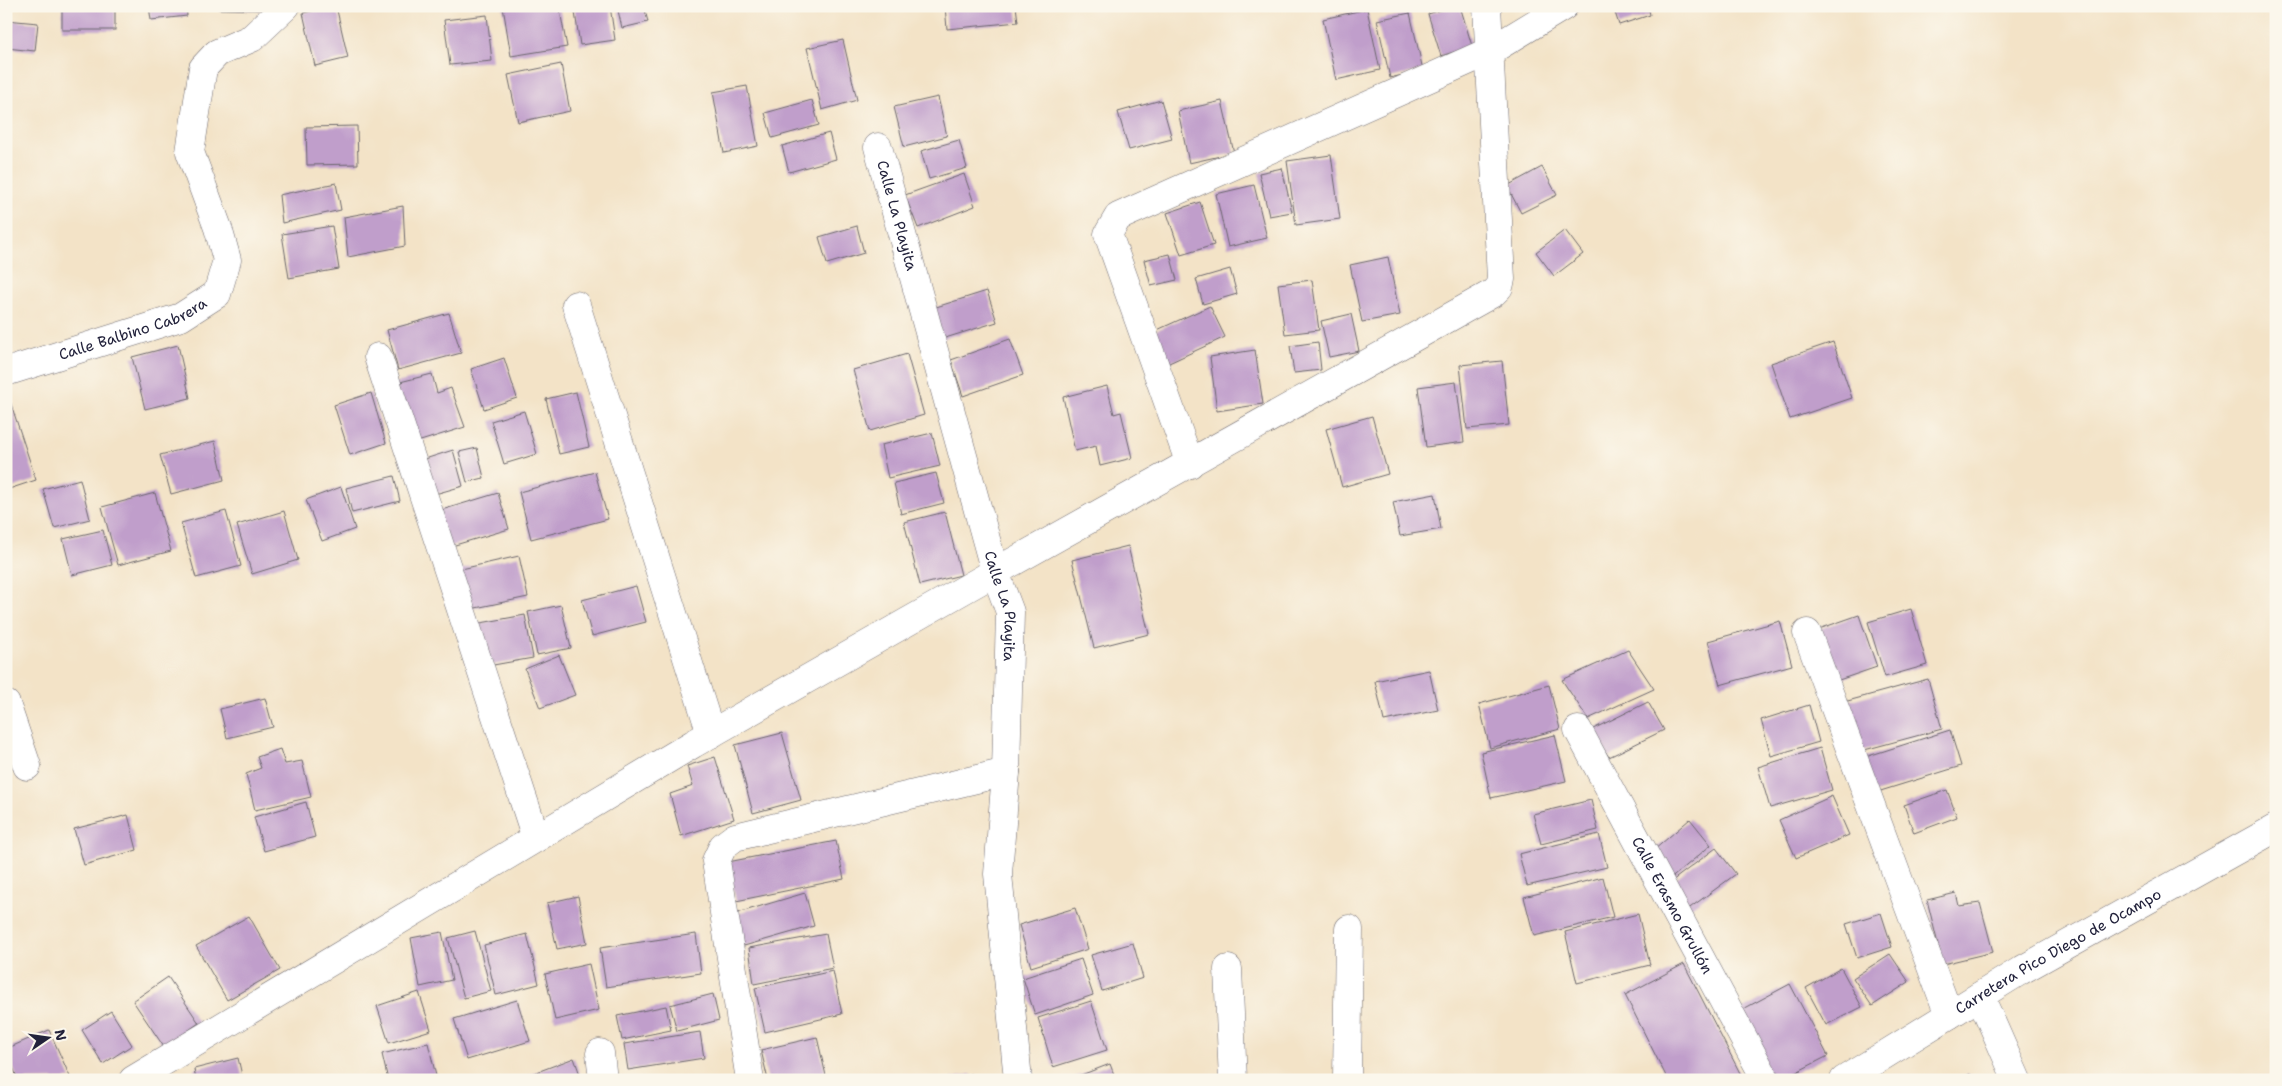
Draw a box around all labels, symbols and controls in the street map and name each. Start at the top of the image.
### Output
street label: Calle La Playita [872,158,922,274]
street label: Calle Balbino Cabrera [56,293,211,365]
street label: Calle La Playita [980,548,1020,662]
street label: Calle Erasmo Grullón [1627,833,1717,977]
street label: Carretera Pico Diego de Ocampo [1951,884,2165,1019]
north arrow [22,1014,72,1064]
text: N [51,1028,71,1043]

